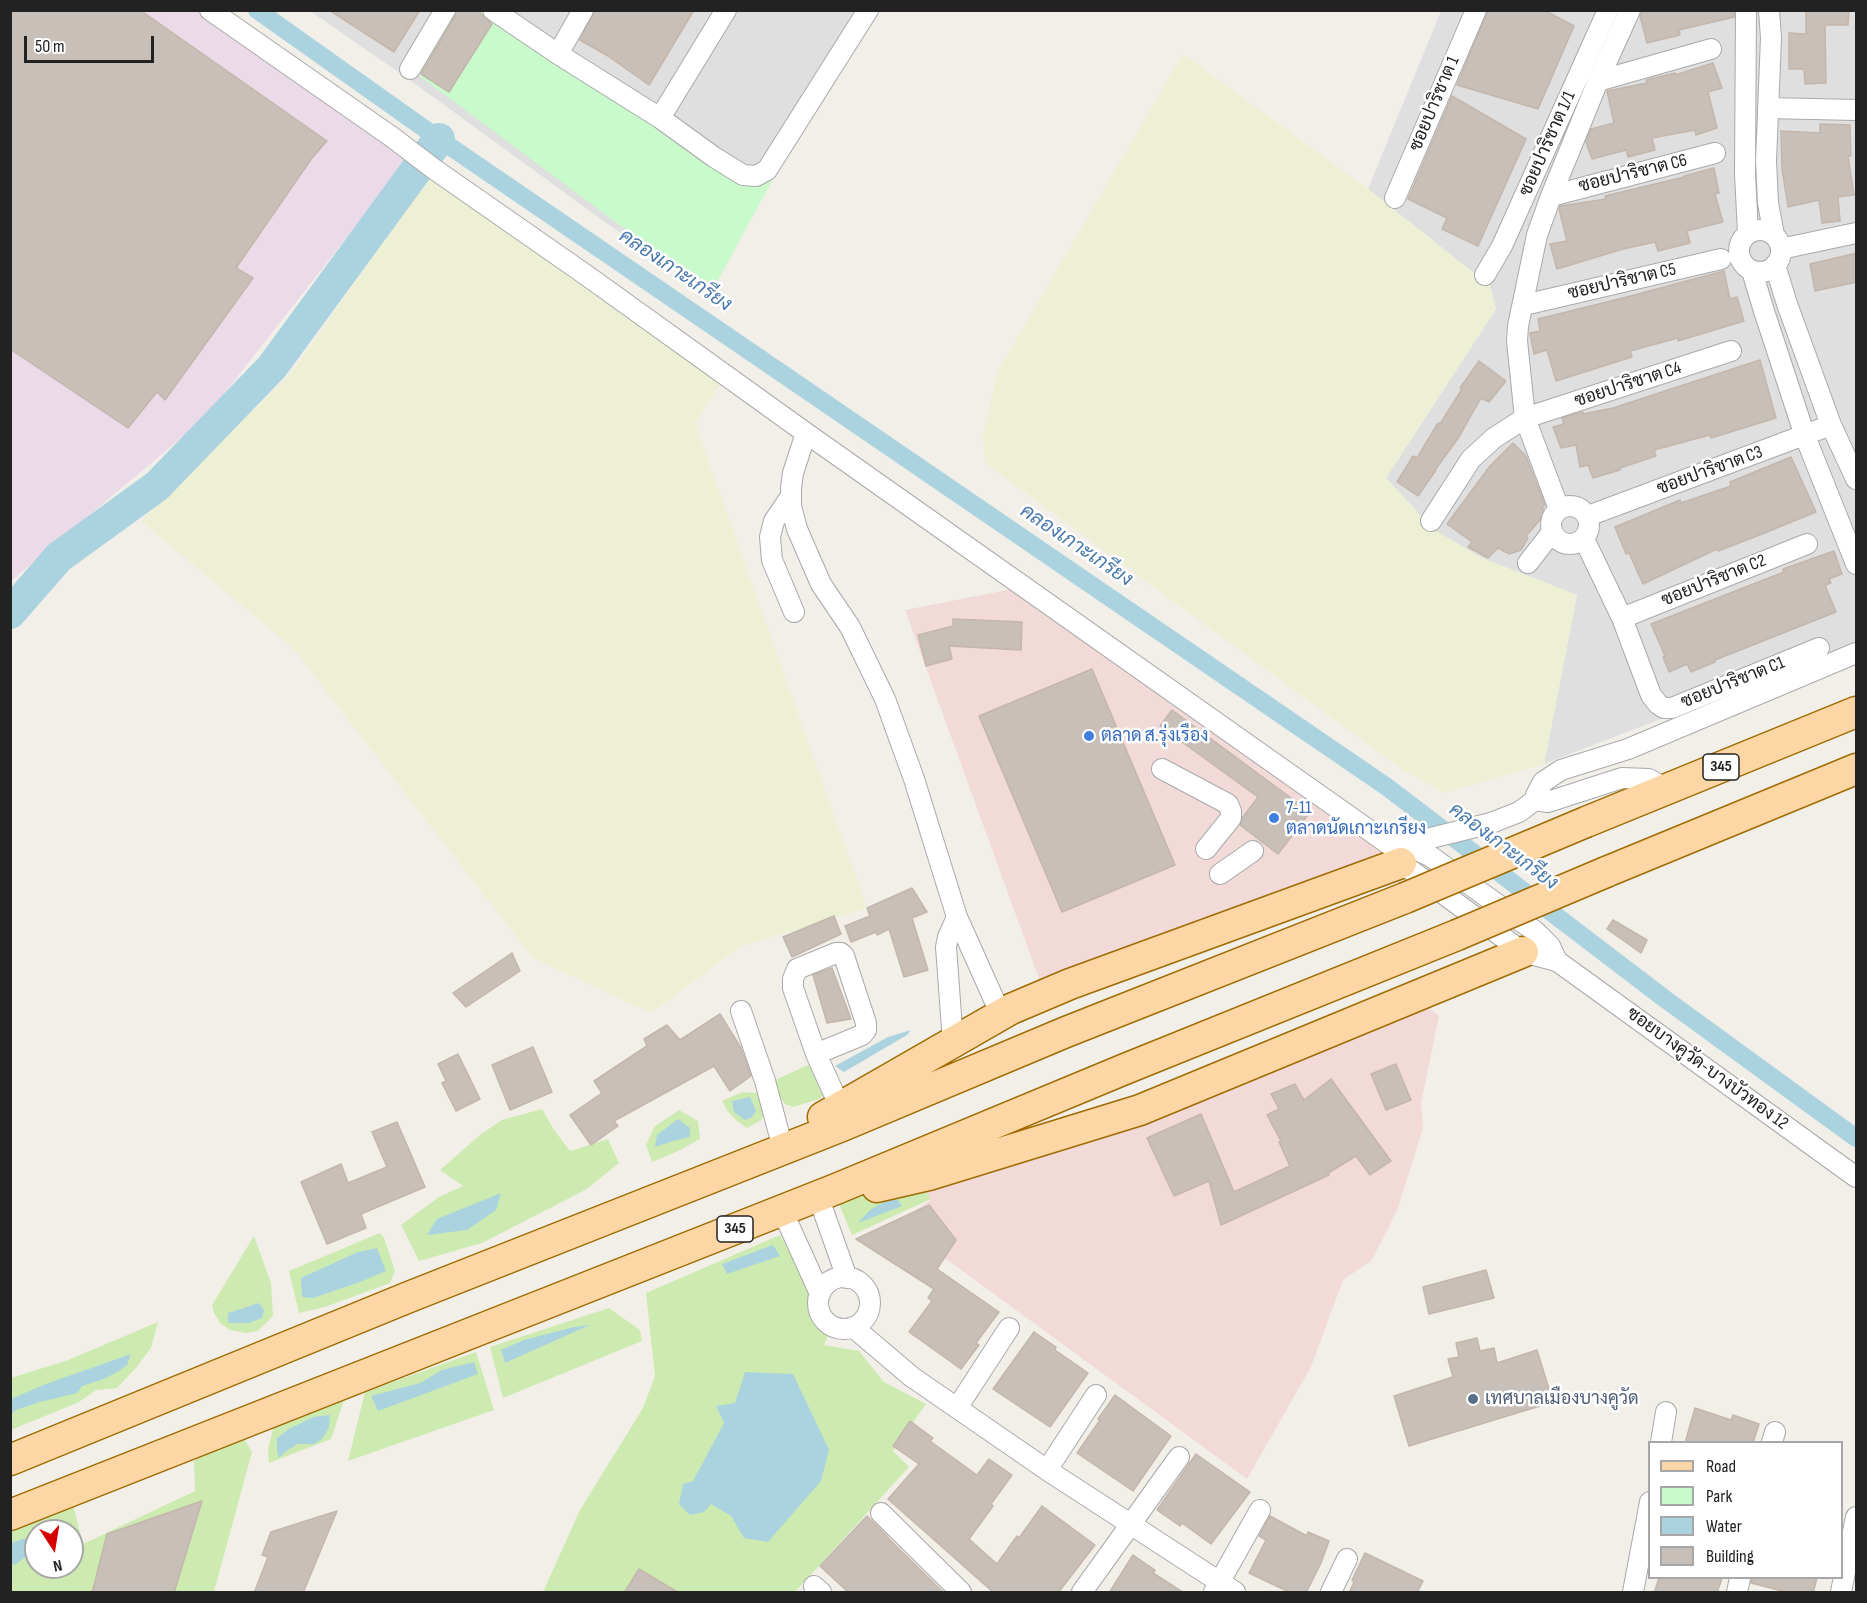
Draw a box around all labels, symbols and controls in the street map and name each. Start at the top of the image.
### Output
scale bar [27,24,158,62]
text: 50 m [35,36,65,57]
street label: ซอยปาริชาต 1 [1405,53,1465,155]
street label: ซอยปาริชาต 1/1 [1515,88,1581,200]
street label: ซอยปาริชาต C6 [1577,150,1689,198]
water label: คลองเกาะเกรียง [614,225,736,317]
street label: ซอยปาริชาต C5 [1566,259,1678,305]
street label: ซอยปาริชาต C4 [1572,358,1684,412]
street label: ซอยปาริชาต C3 [1654,442,1766,500]
water label: คลองเกาะเกรียง [1015,500,1137,592]
street label: ซอยปาริชาต C2 [1659,550,1769,612]
street label: ซอยปาริชาต C1 [1678,652,1788,714]
place label: ตลาด ส.รุ่งเรือง [1101,725,1208,747]
marker: ตลาด ส.รุ่งเรือง [1082,729,1096,743]
road number: 345 [1703,754,1739,780]
place label: 7-11 ตลาดนัดเกาะเกรียง [1286,797,1426,840]
water label: คลองเกาะเกรียง [1444,798,1562,896]
marker: 7-11 ตลาดนัดเกาะเกรียง [1267,811,1281,825]
street label: ซอยบางคูวัด-บางบัวทอง 12 [1622,1003,1792,1135]
road number: 345 [717,1216,753,1242]
place label: เทศบาลเมืองบางคูวัด [1485,1388,1639,1410]
marker: เทศบาลเมืองบางคูวัด [1466,1392,1480,1406]
legend [1648,1441,1843,1579]
text: Road [1706,1456,1736,1477]
text: Park [1706,1486,1732,1507]
text: Water [1706,1516,1742,1537]
north arrow [24,1519,84,1579]
text: Building [1706,1546,1754,1567]
text: N [51,1555,64,1575]

